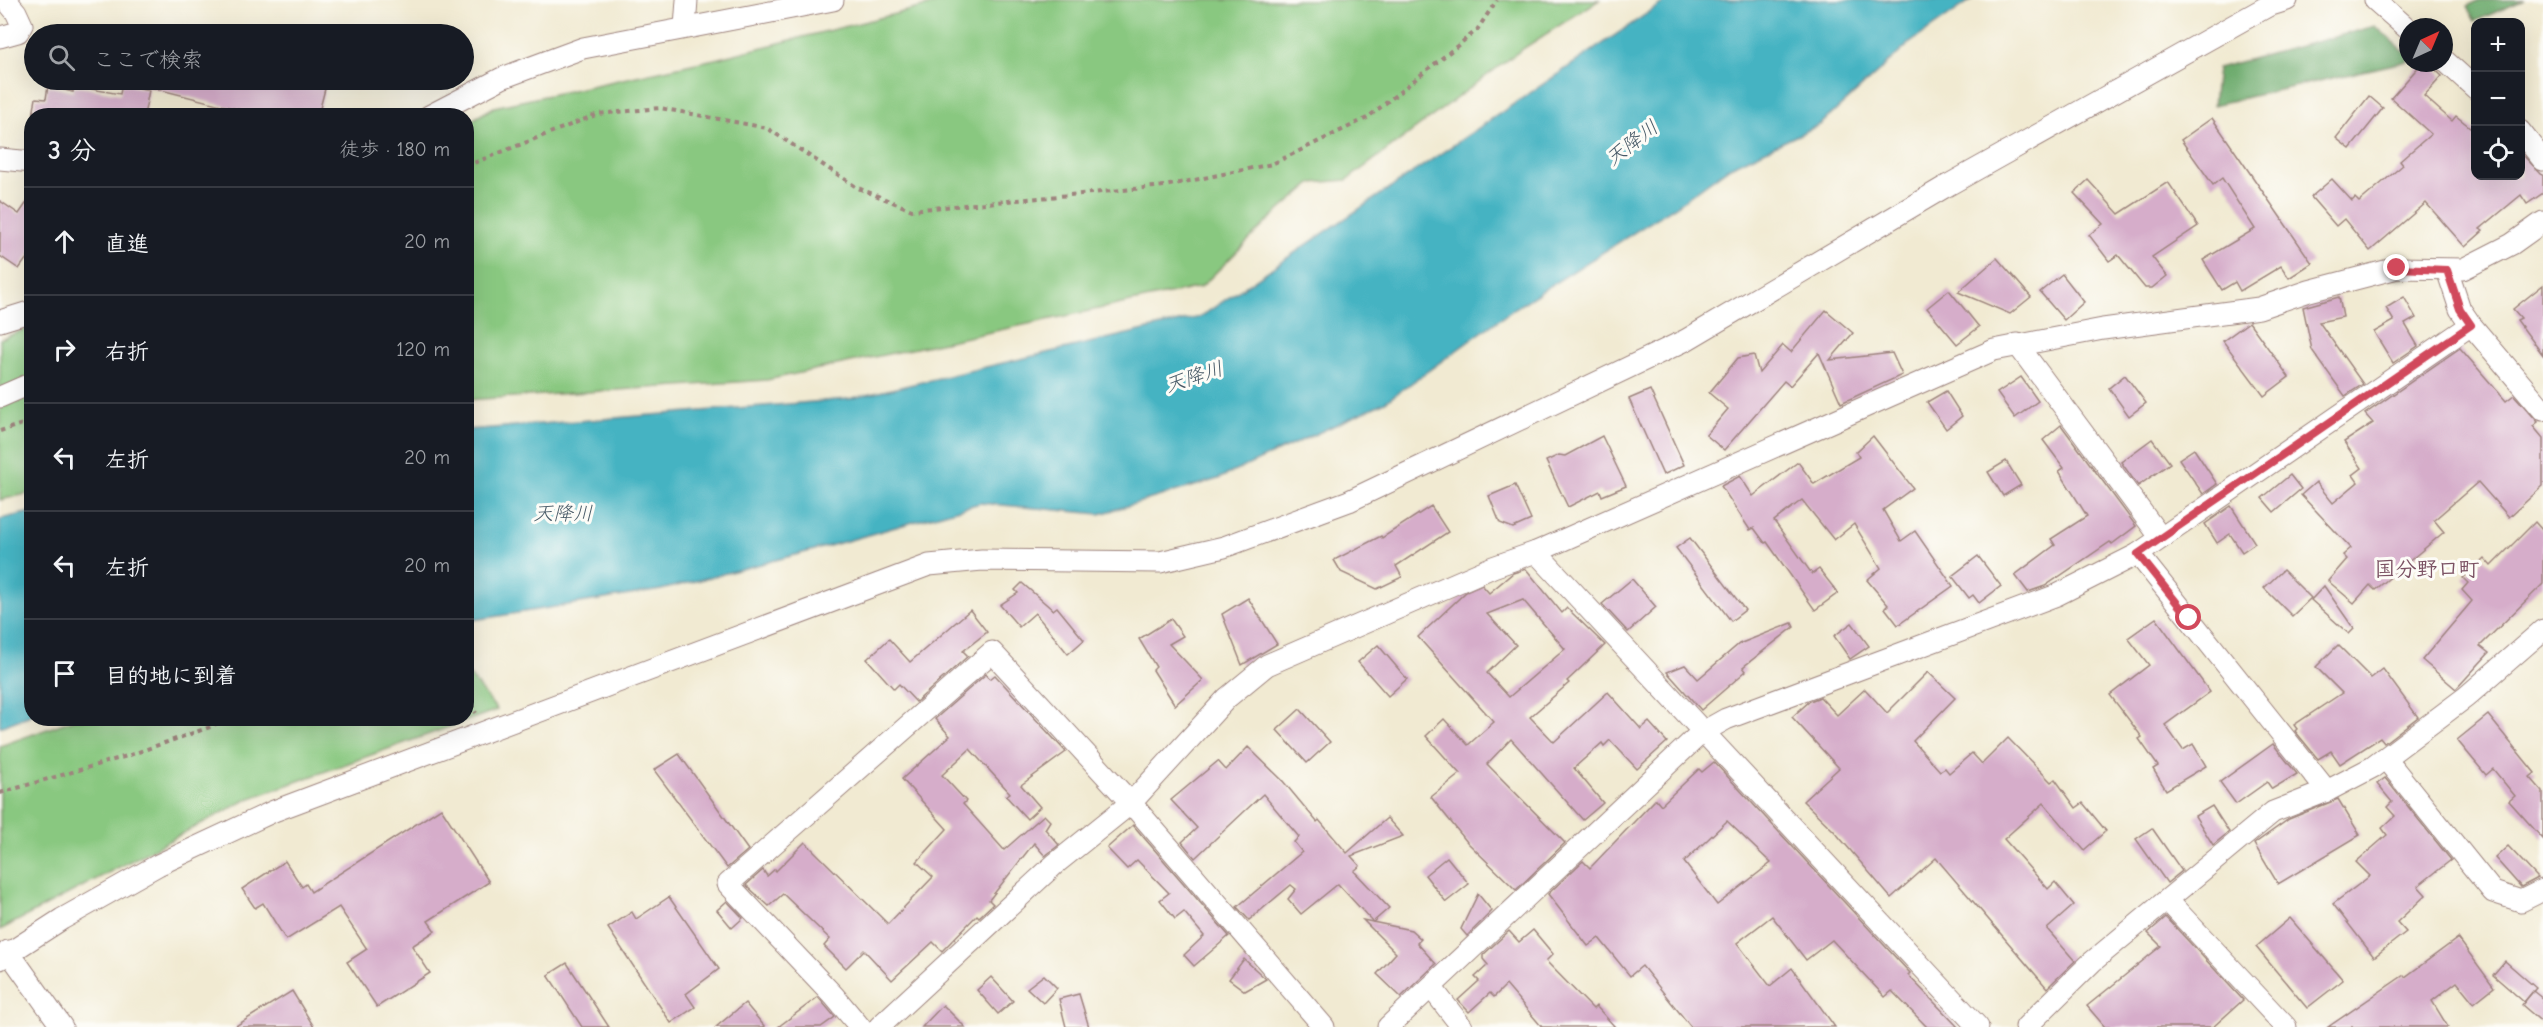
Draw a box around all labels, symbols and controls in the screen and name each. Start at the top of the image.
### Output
north arrow [2399,18,2453,72]
map controls [2471,18,2525,180]
button: + [2471,18,2525,72]
search box [24,24,474,90]
icon: search [45,41,78,74]
text: ここで検索 [93,47,203,73]
button: − [2471,72,2525,126]
water label: 天降川 [1601,115,1663,171]
button: locate [2471,126,2525,180]
text: 3 分 [48,136,96,166]
text: 徒歩 · 180 m [340,138,450,161]
icon: ahead [48,225,81,258]
text: 20 m [404,230,450,253]
text: 直進 [105,231,149,257]
route end [2383,254,2409,280]
icon: right [48,333,81,366]
text: 120 m [396,338,450,361]
text: 右折 [105,339,149,365]
water label: 天降川 [1162,357,1226,397]
icon: left [48,441,81,474]
text: 20 m [404,446,450,469]
text: 左折 [105,447,149,473]
water label: 天降川 [533,502,593,525]
icon: left [48,549,81,582]
text: 20 m [404,554,450,577]
text: 左折 [105,555,149,581]
district label: 国分野口町 [2375,557,2480,581]
route start [2175,604,2201,630]
icon: arrive [48,657,81,690]
text: 目的地に到着 [105,663,237,689]

